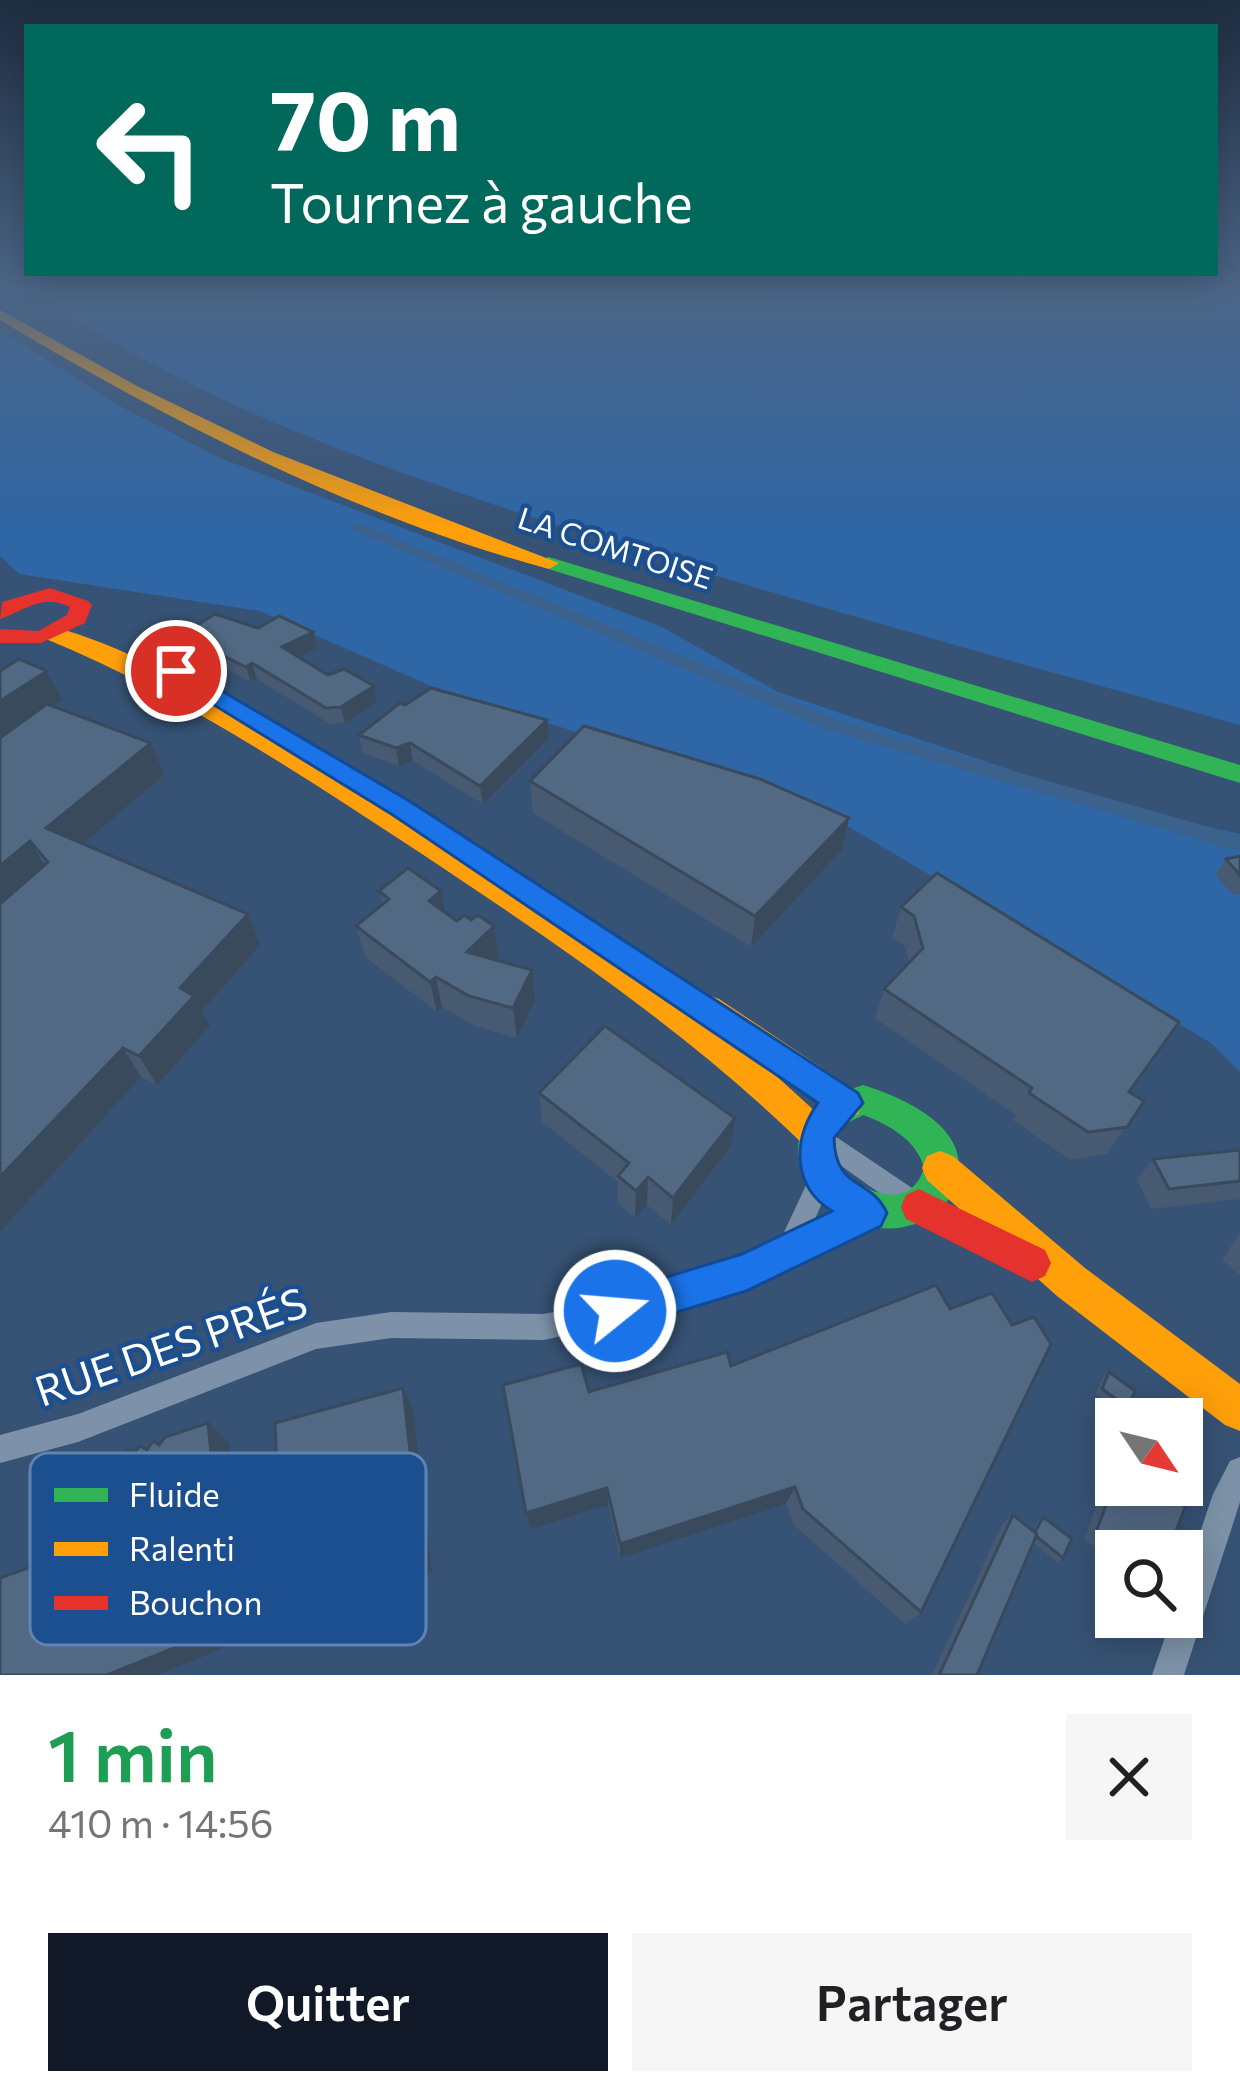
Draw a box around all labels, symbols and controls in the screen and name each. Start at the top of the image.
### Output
text: 70 m [270,66,461,168]
icon: left [72,72,228,228]
text: Tournez à gauche [270,168,693,234]
street label: LA COMTOISE [514,498,718,595]
pin [125,620,227,722]
icon: arrive [143,638,209,704]
position arrow [552,1248,678,1374]
street label: RUE DES PRÉS [28,1274,313,1416]
north arrow [1095,1398,1203,1506]
map controls [1095,1398,1203,1638]
legend [30,1453,426,1645]
text: Fluide [129,1473,220,1514]
text: Ralenti [129,1527,235,1568]
button: search [1095,1530,1203,1638]
text: Bouchon [129,1581,262,1622]
text: 1 min [48,1709,218,1797]
button: close [1066,1714,1192,1840]
text: 410 m · 14:56 [48,1798,273,1846]
button: Quitter [48,1933,608,2071]
button: Partager [632,1933,1192,2071]

